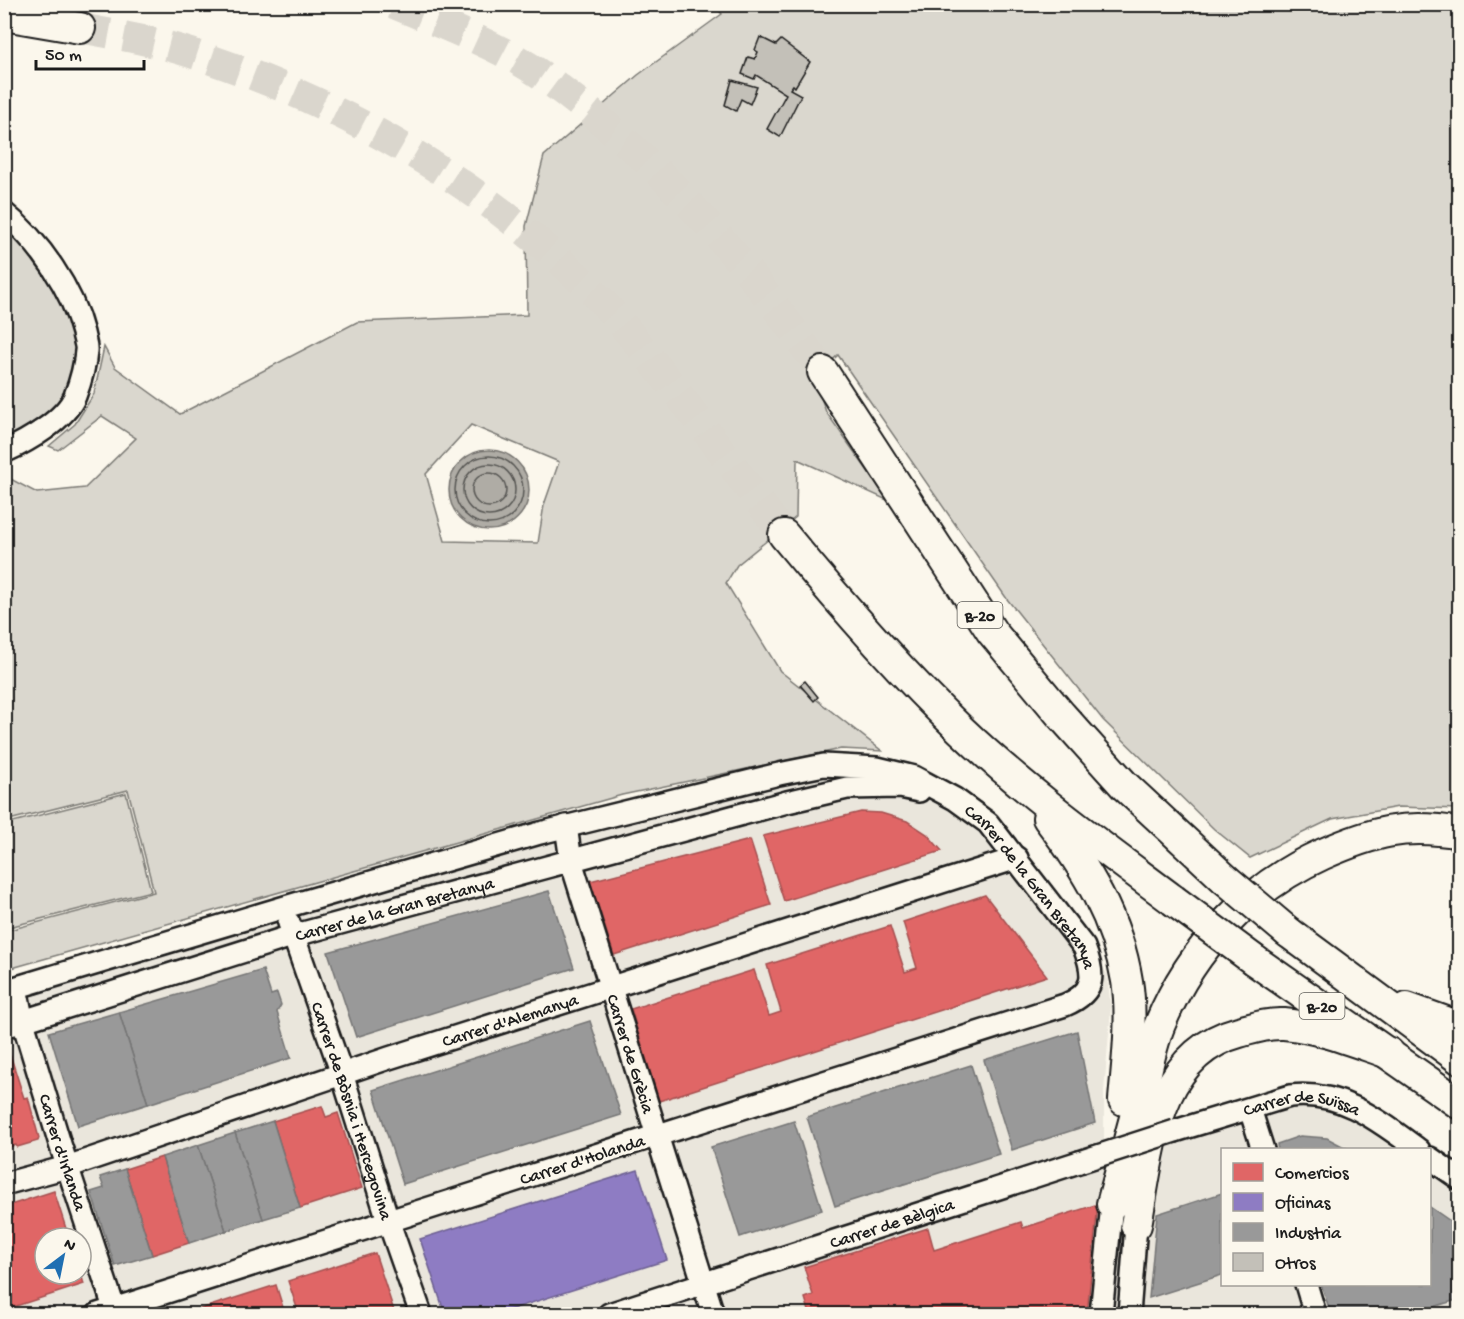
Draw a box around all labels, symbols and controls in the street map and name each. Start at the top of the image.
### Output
scale bar [36,33,144,71]
text: 50 m [45,46,82,67]
road number: B-20 [958,602,1002,628]
street label: Carrer de la Gran Bretanya [959,801,1099,972]
street label: Carrer de la Gran Bretanya [293,874,498,948]
street label: Carrer d'Alemanya [440,990,582,1053]
street label: Carrer de Grècia [600,992,658,1117]
road number: B-20 [1300,993,1344,1019]
street label: Carrer de Bòsnia i Hercegovina [305,1000,396,1224]
street label: Carrer de Suïssa [1241,1087,1364,1123]
street label: Carrer d'Irlanda [33,1092,90,1215]
street label: Carrer d'Holanda [518,1131,649,1191]
legend [1221,1148,1431,1286]
text: Comercios [1275,1164,1350,1185]
text: Oficinas [1275,1194,1332,1215]
street label: Carrer de Bèlgica [828,1195,958,1255]
text: Industria [1275,1224,1342,1245]
north arrow [33,1226,93,1286]
text: N [60,1235,79,1257]
text: Otros [1275,1254,1317,1275]

